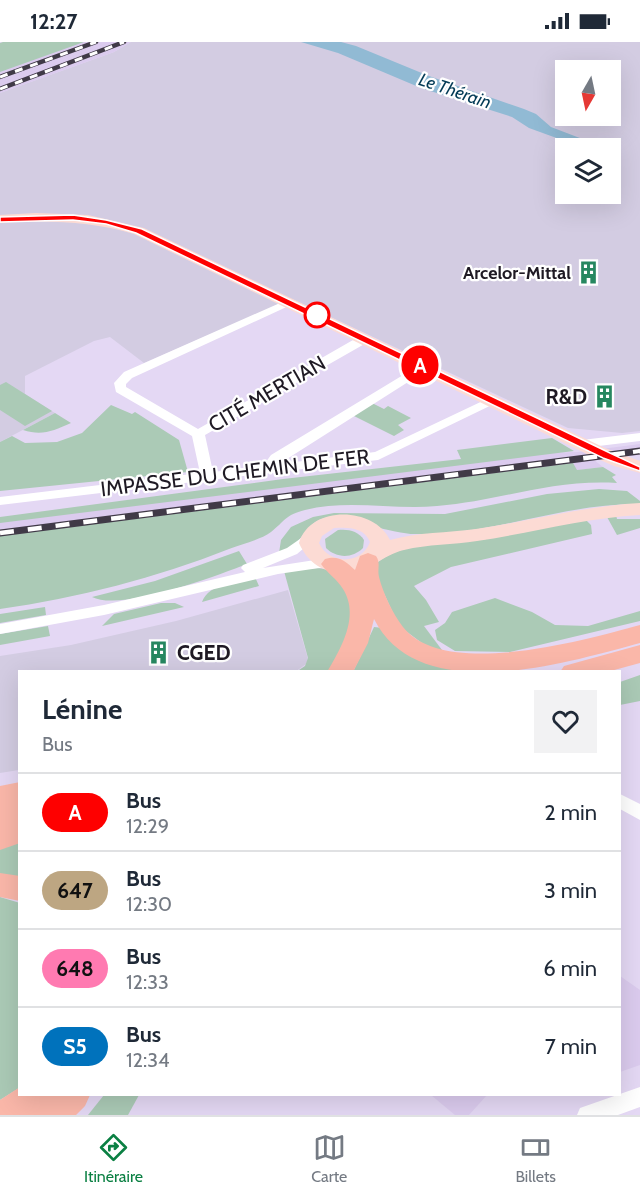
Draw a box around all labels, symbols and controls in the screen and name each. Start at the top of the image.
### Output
text: 12:27 [30,8,78,35]
north arrow [555,60,621,126]
map controls [555,60,621,204]
water label: Le Thérain [416,68,494,114]
button: layers [555,138,621,204]
building icon: Arcelor-Mittal [576,260,602,286]
place label: Arcelor-Mittal [463,262,571,284]
unlabelled marker [304,302,330,328]
line badge: A [400,346,440,384]
street label: CITÉ MERTIAN [204,350,330,437]
text: A [413,353,427,378]
place label: R&D [546,384,587,409]
building icon: R&D [592,384,618,410]
street label: IMPASSE DU CHEMIN DE FER [99,444,371,501]
building icon: CGED [146,640,172,666]
place label: CGED [177,640,231,665]
button: heart [534,690,597,753]
text: Lénine [42,692,122,726]
text: Bus [42,732,73,756]
text: Bus [126,787,161,814]
text: 2 min [544,799,597,826]
text: A [68,800,82,825]
text: 12:29 [126,814,169,838]
text: Bus [126,865,161,892]
text: 3 min [544,877,597,904]
text: 647 [57,878,93,903]
text: 12:30 [126,892,172,916]
text: Bus [126,943,161,970]
text: 6 min [543,955,597,982]
text: 648 [56,956,94,981]
text: 12:33 [126,970,169,994]
text: Bus [126,1021,161,1048]
text: 7 min [545,1033,597,1060]
text: S5 [63,1034,87,1059]
text: 12:34 [126,1048,170,1072]
tab: Itinéraire [84,1131,143,1186]
tab: Carte [311,1131,347,1186]
tab: Billets [515,1131,556,1186]

